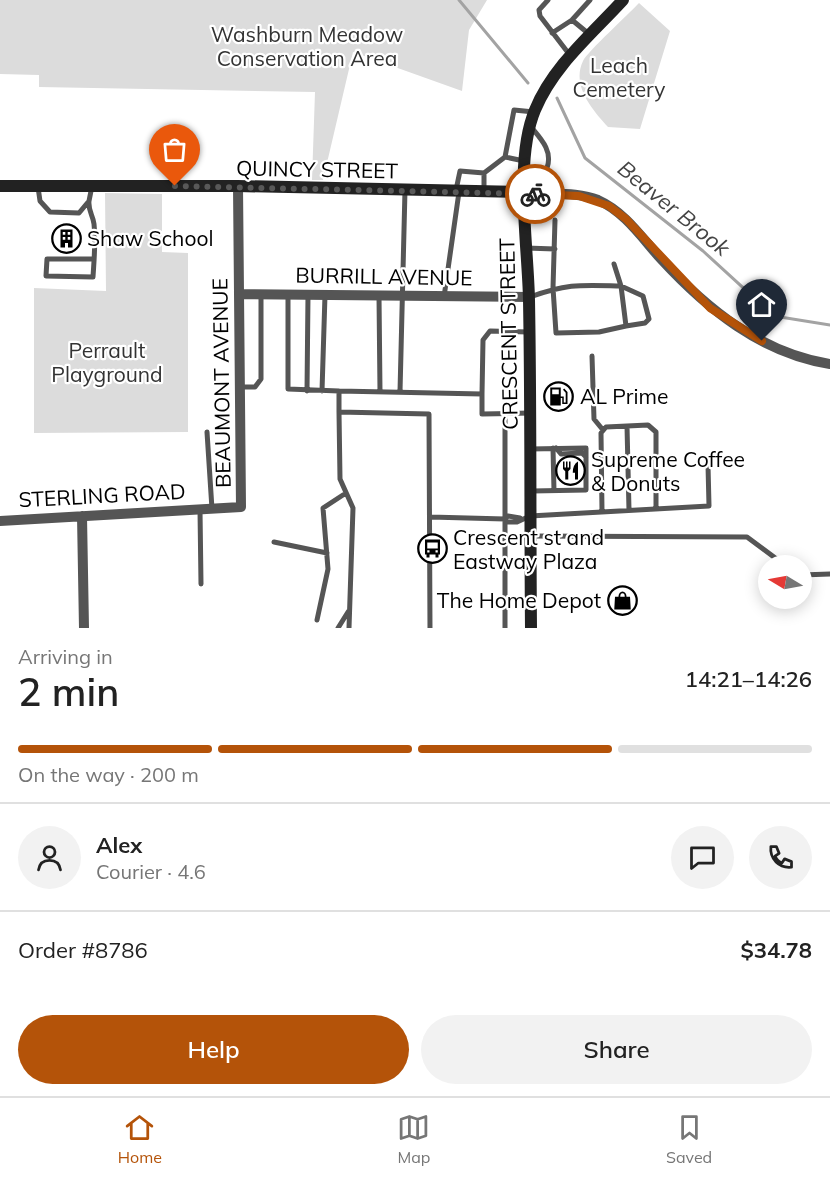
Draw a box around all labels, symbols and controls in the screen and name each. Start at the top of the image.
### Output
park label: Washburn Meadow Conservation Area [211,21,403,71]
park label: Leach Cemetery [573,52,665,102]
pin [149,124,200,186]
icon: bag [158,133,191,166]
water label: Beaver Brook [612,154,736,262]
street label: QUINCY STREET [236,155,399,183]
courier [505,164,565,224]
icon: bike [519,178,552,211]
building icon: Shaw School [50,222,82,254]
place label: Shaw School [87,225,213,251]
street label: CRESCENT STREET [493,238,523,430]
street label: BURRILL AVENUE [295,261,473,291]
street label: BEAUMONT AVENUE [206,278,236,488]
pin [736,279,787,341]
icon: home [745,288,778,321]
park label: Perrault Playground [51,337,163,387]
fuel station icon: AL Prime [543,380,575,412]
place label: AL Prime [580,383,668,409]
place label: Supreme Coffee & Donuts [591,446,745,496]
restaurant icon: Supreme Coffee & Donuts [554,455,586,487]
street label: STERLING ROAD [18,478,186,512]
place label: Crescent st and Eastway Plaza [453,524,604,574]
bus stop icon: Crescent st and Eastway Plaza [416,533,448,565]
north arrow [758,555,812,609]
map controls [758,555,812,609]
shop icon: The Home Depot [606,584,638,616]
place label: The Home Depot [437,587,601,613]
text: Arriving in [18,644,113,669]
text: 14:21–14:26 [685,665,812,693]
text: 2 min [18,667,119,716]
text: On the way · 200 m [18,762,199,787]
button: person [18,826,81,889]
button: chat [671,826,734,889]
button: phone [749,826,812,889]
text: Alex [96,831,142,859]
text: Courier · 4.6 [96,859,206,884]
text: Order #8786 [18,936,148,964]
text: $34.78 [741,936,812,964]
button: Help [18,1015,409,1084]
button: Share [421,1015,812,1084]
tab: Home [118,1111,162,1167]
tab: Map [397,1111,430,1167]
tab: Saved [666,1111,712,1167]

